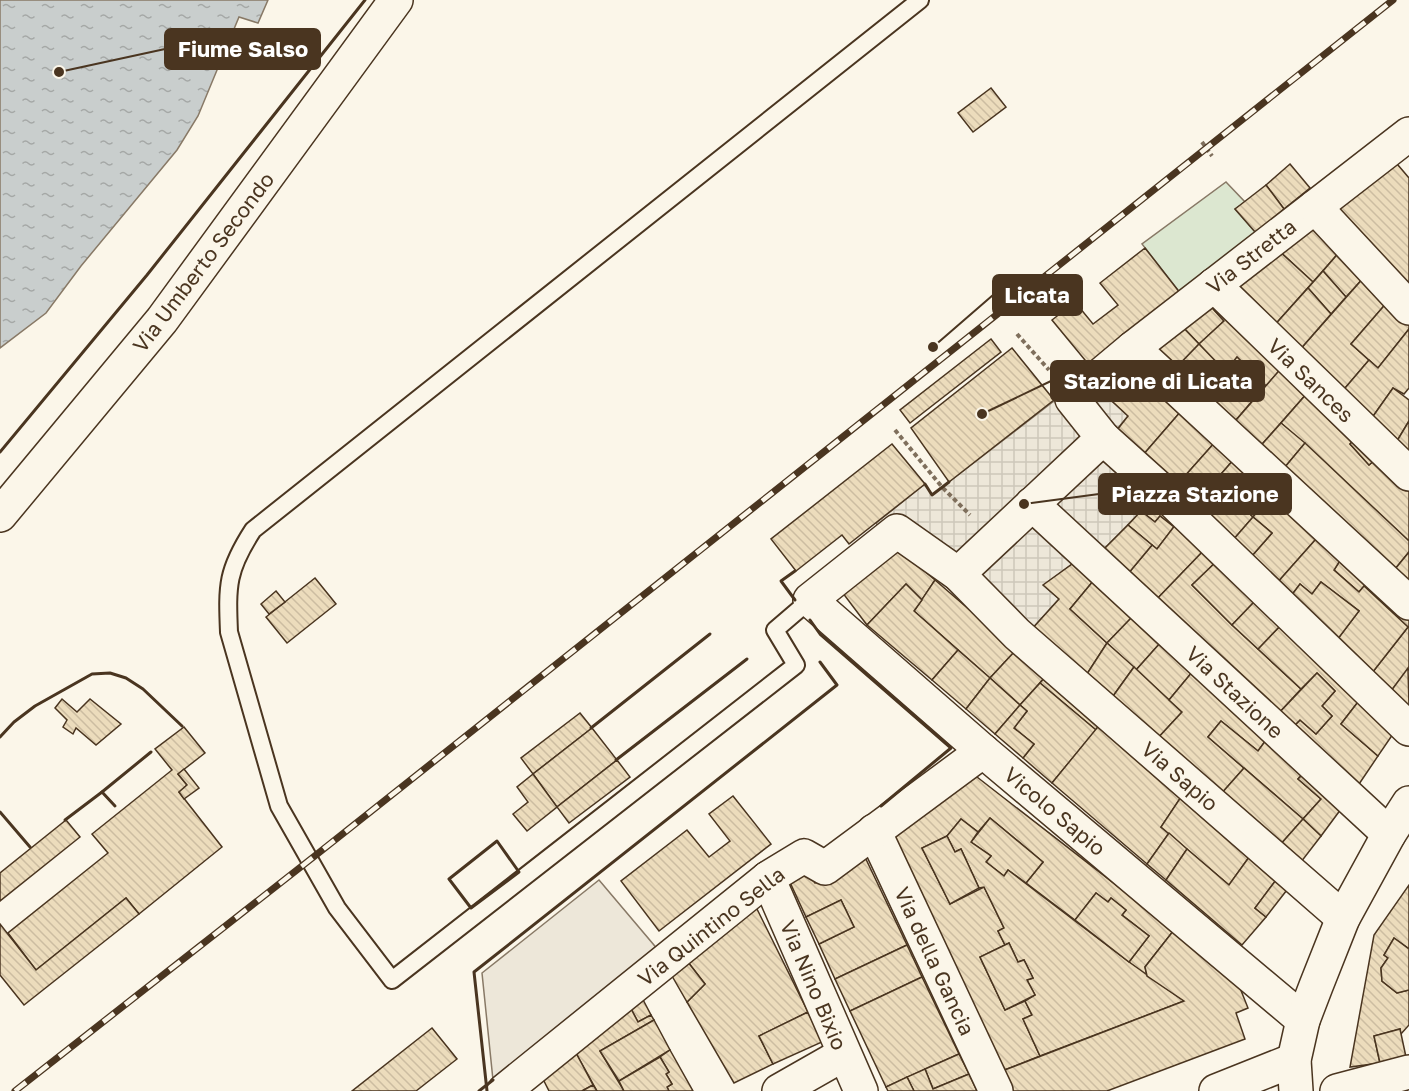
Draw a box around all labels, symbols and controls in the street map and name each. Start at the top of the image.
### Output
callout: Fiume Salso [165,29,320,69]
text: Fiume Salso [178,35,308,62]
street label: Via Umberto Secondo [127,167,279,357]
street label: Via Stretta [1201,213,1301,299]
callout: Licata [993,275,1082,315]
text: Licata [1004,281,1070,308]
street label: Via Sances [1262,333,1360,427]
callout: Stazione di Licata [1051,361,1264,401]
text: Stazione di Licata [1064,367,1252,394]
callout: Piazza Stazione [1099,474,1291,514]
text: Piazza Stazione [1111,480,1279,507]
street label: Via Stazione [1181,640,1289,744]
street label: Via Sapio [1136,736,1224,816]
street label: Vicolo Sapio [999,761,1111,861]
street label: Via Quintino Sella [632,861,790,991]
street label: Via della Gancia [889,883,981,1039]
street label: Via Nino Bixio [775,916,853,1054]

